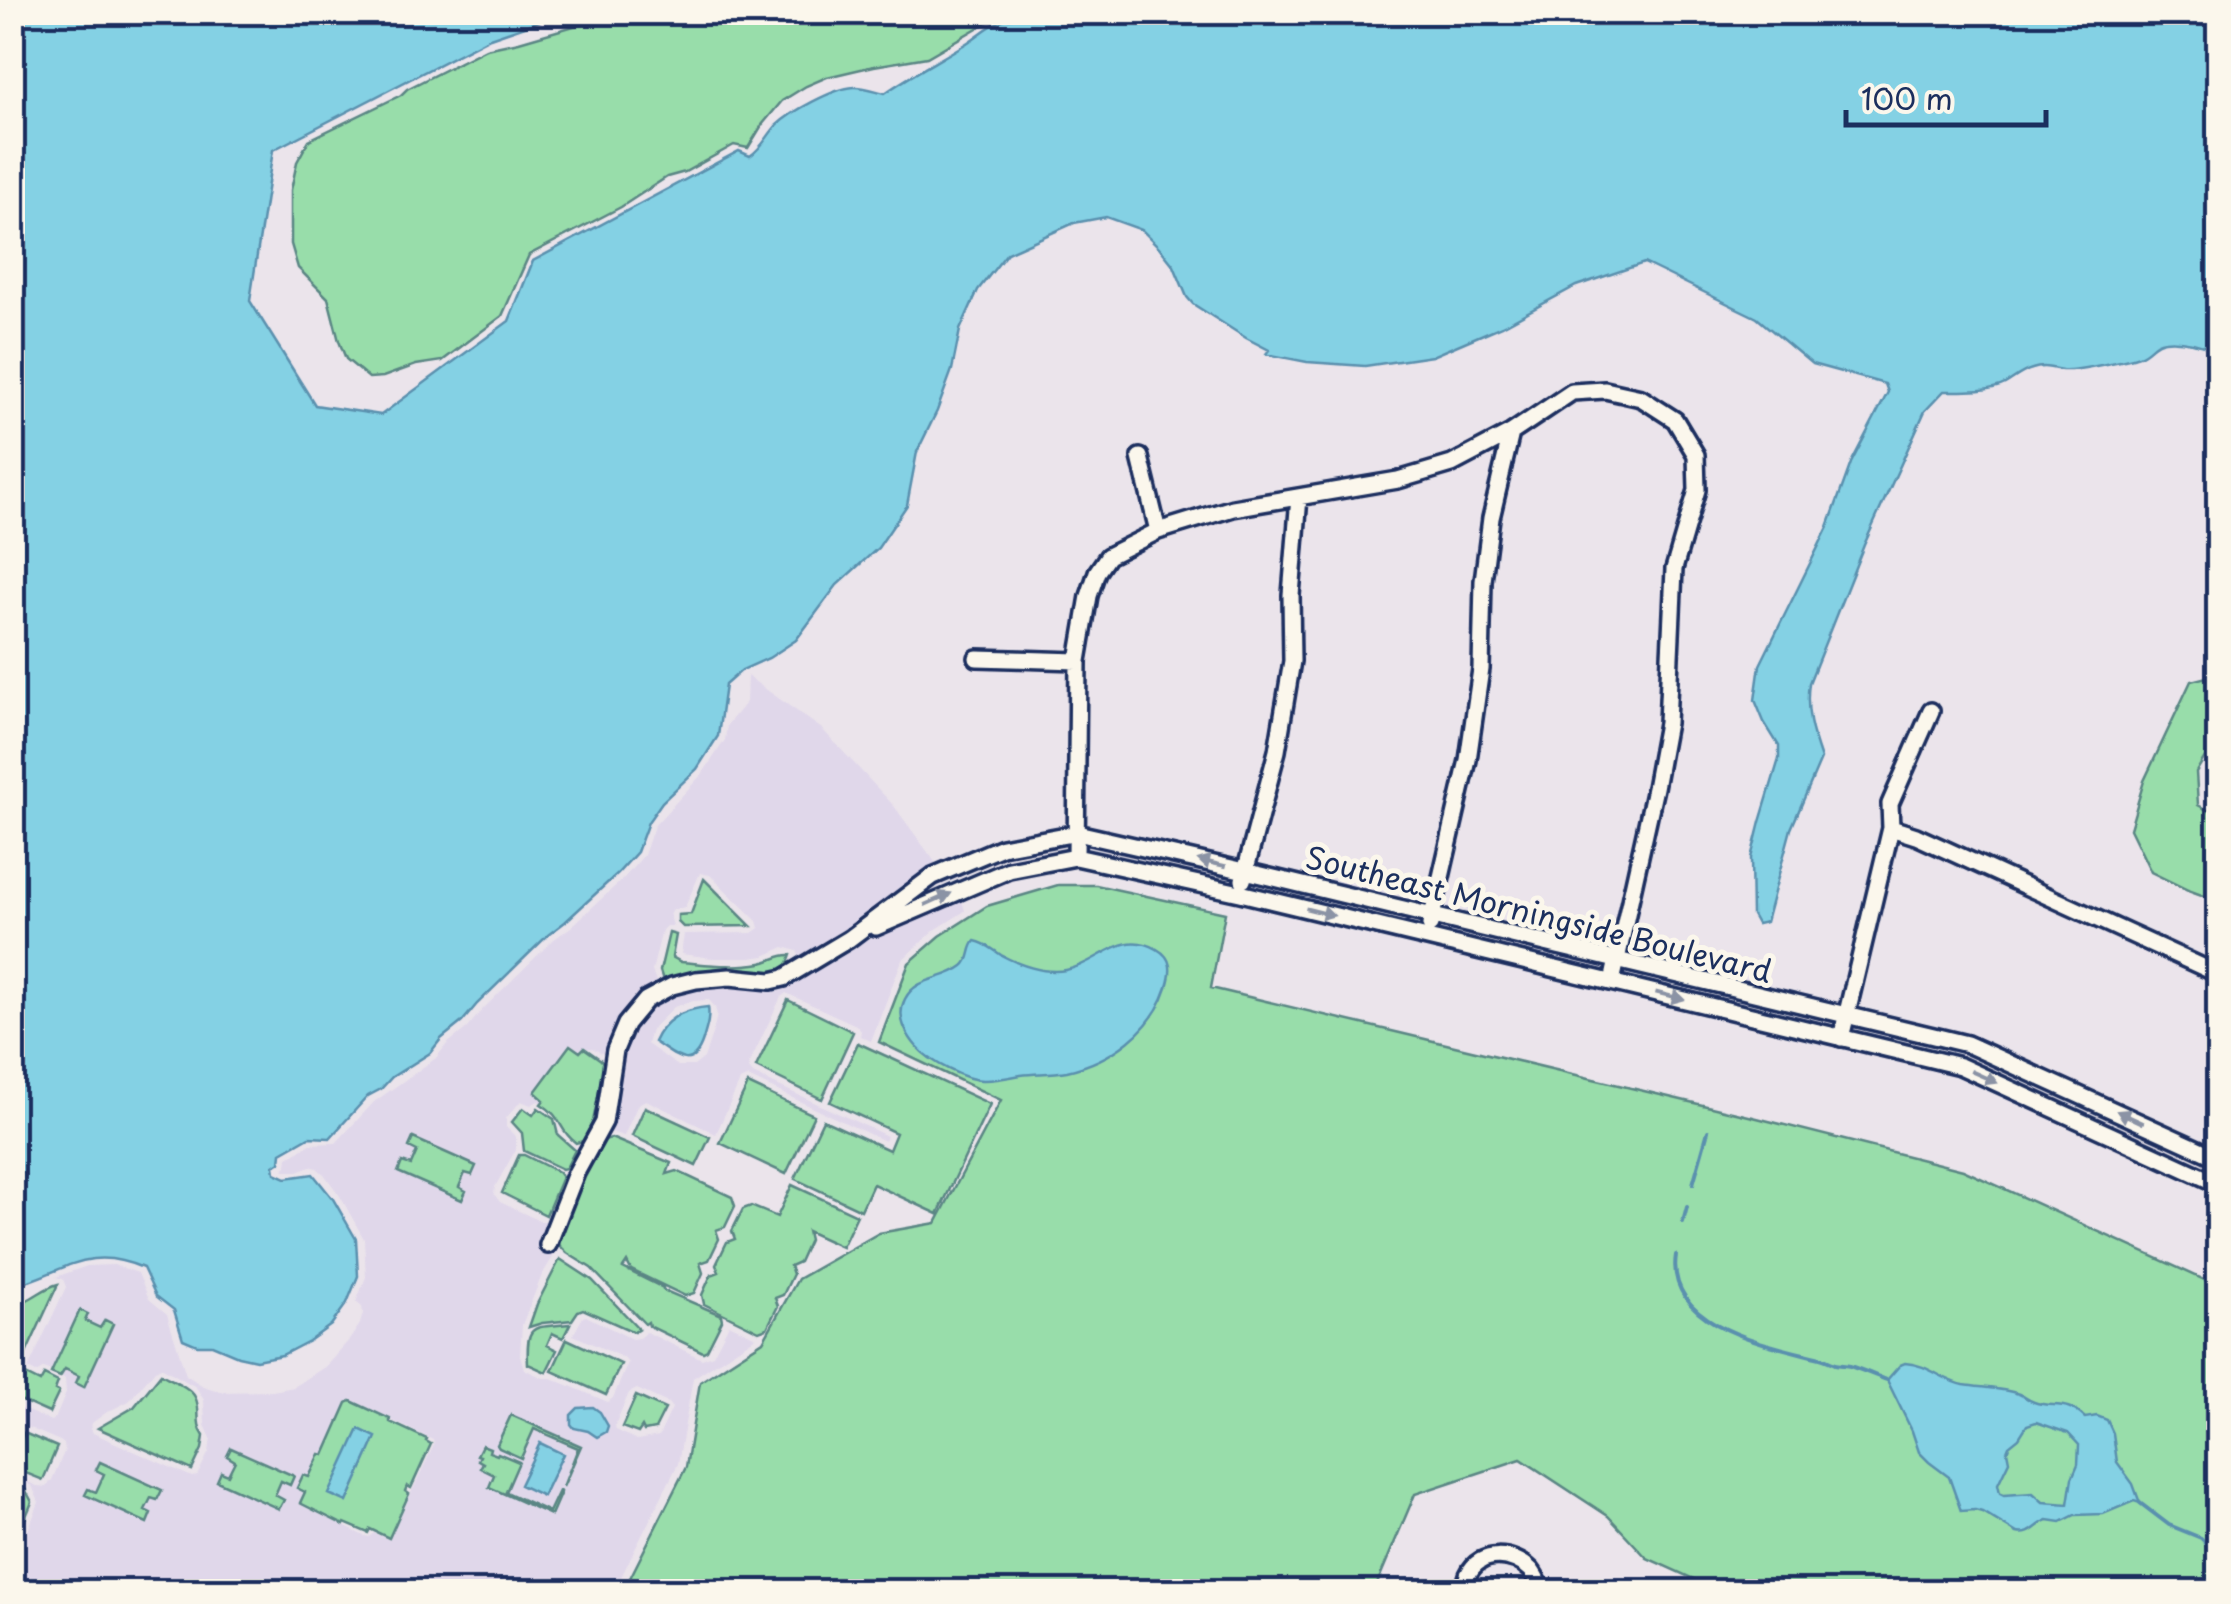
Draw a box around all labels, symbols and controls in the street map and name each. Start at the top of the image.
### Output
scale bar [1846,65,2046,127]
text: 100 m [1861,75,1953,120]
street label: Southeast Morningside Boulevard [1301,833,1777,993]
one-way arrow [1196,855,1227,870]
one-way arrow [923,891,953,907]
one-way arrow [1305,905,1336,921]
one-way arrow [1655,989,1686,1004]
one-way arrow [1969,1069,1999,1085]
one-way arrow [2115,1109,2144,1126]

